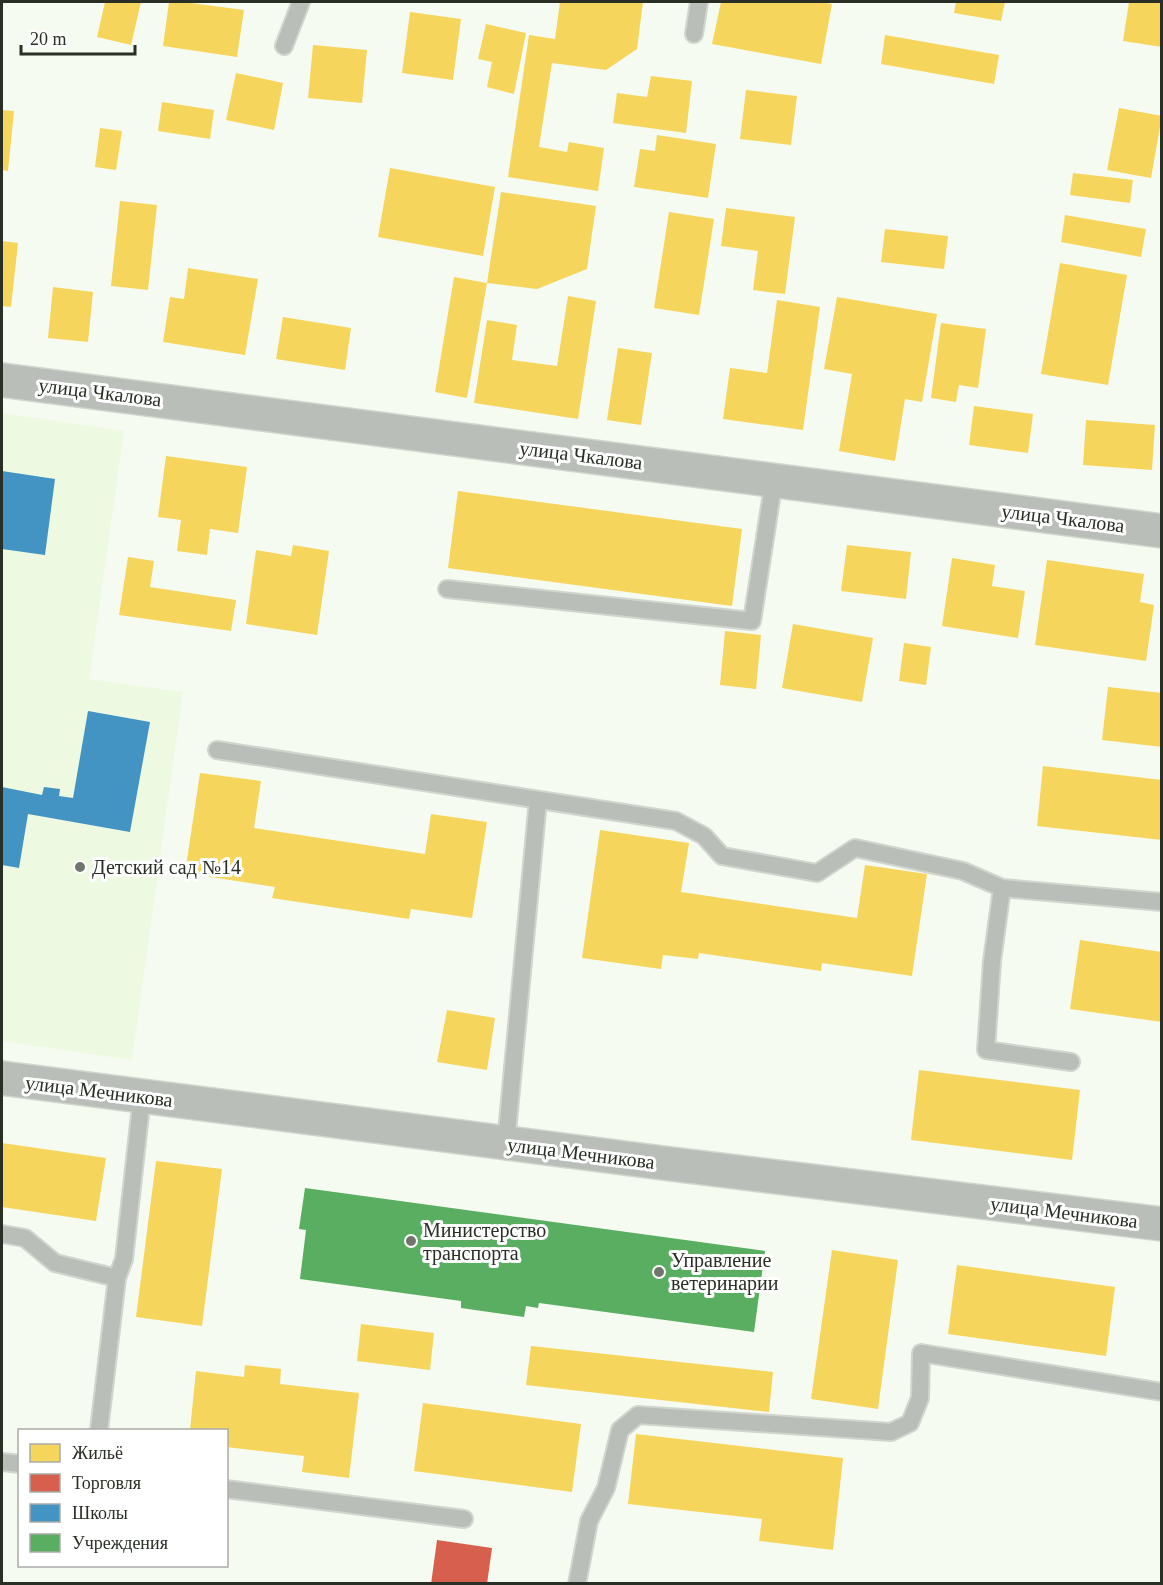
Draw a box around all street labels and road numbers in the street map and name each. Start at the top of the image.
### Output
street label: улица Чкалова [37,374,163,411]
street label: улица Чкалова [518,437,644,474]
street label: улица Чкалова [1000,500,1126,537]
street label: улица Мечникова [24,1071,174,1112]
street label: улица Мечникова [506,1133,656,1174]
street label: улица Мечникова [989,1192,1139,1233]

